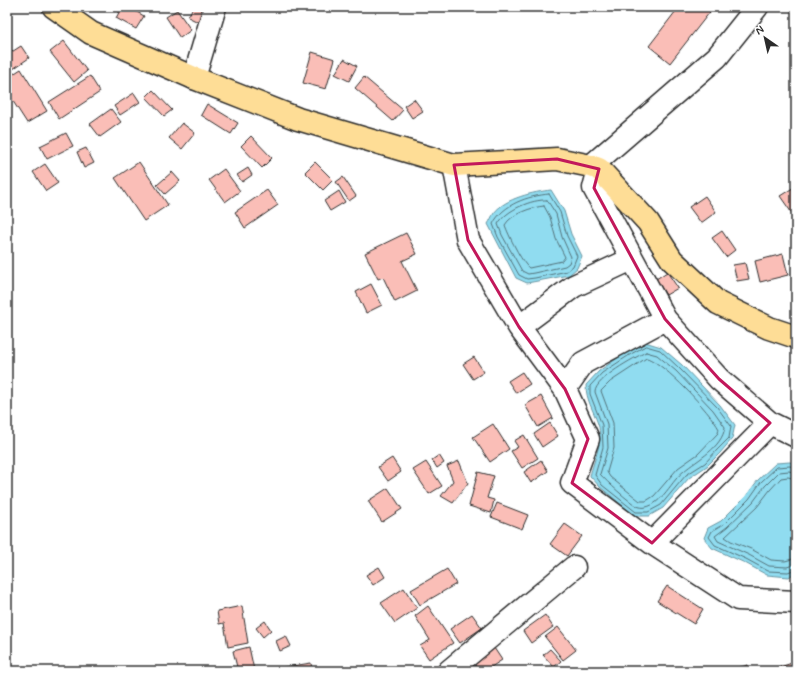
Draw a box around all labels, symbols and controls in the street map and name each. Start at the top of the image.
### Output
north arrow [745,18,785,58]
text: N [753,23,767,38]

